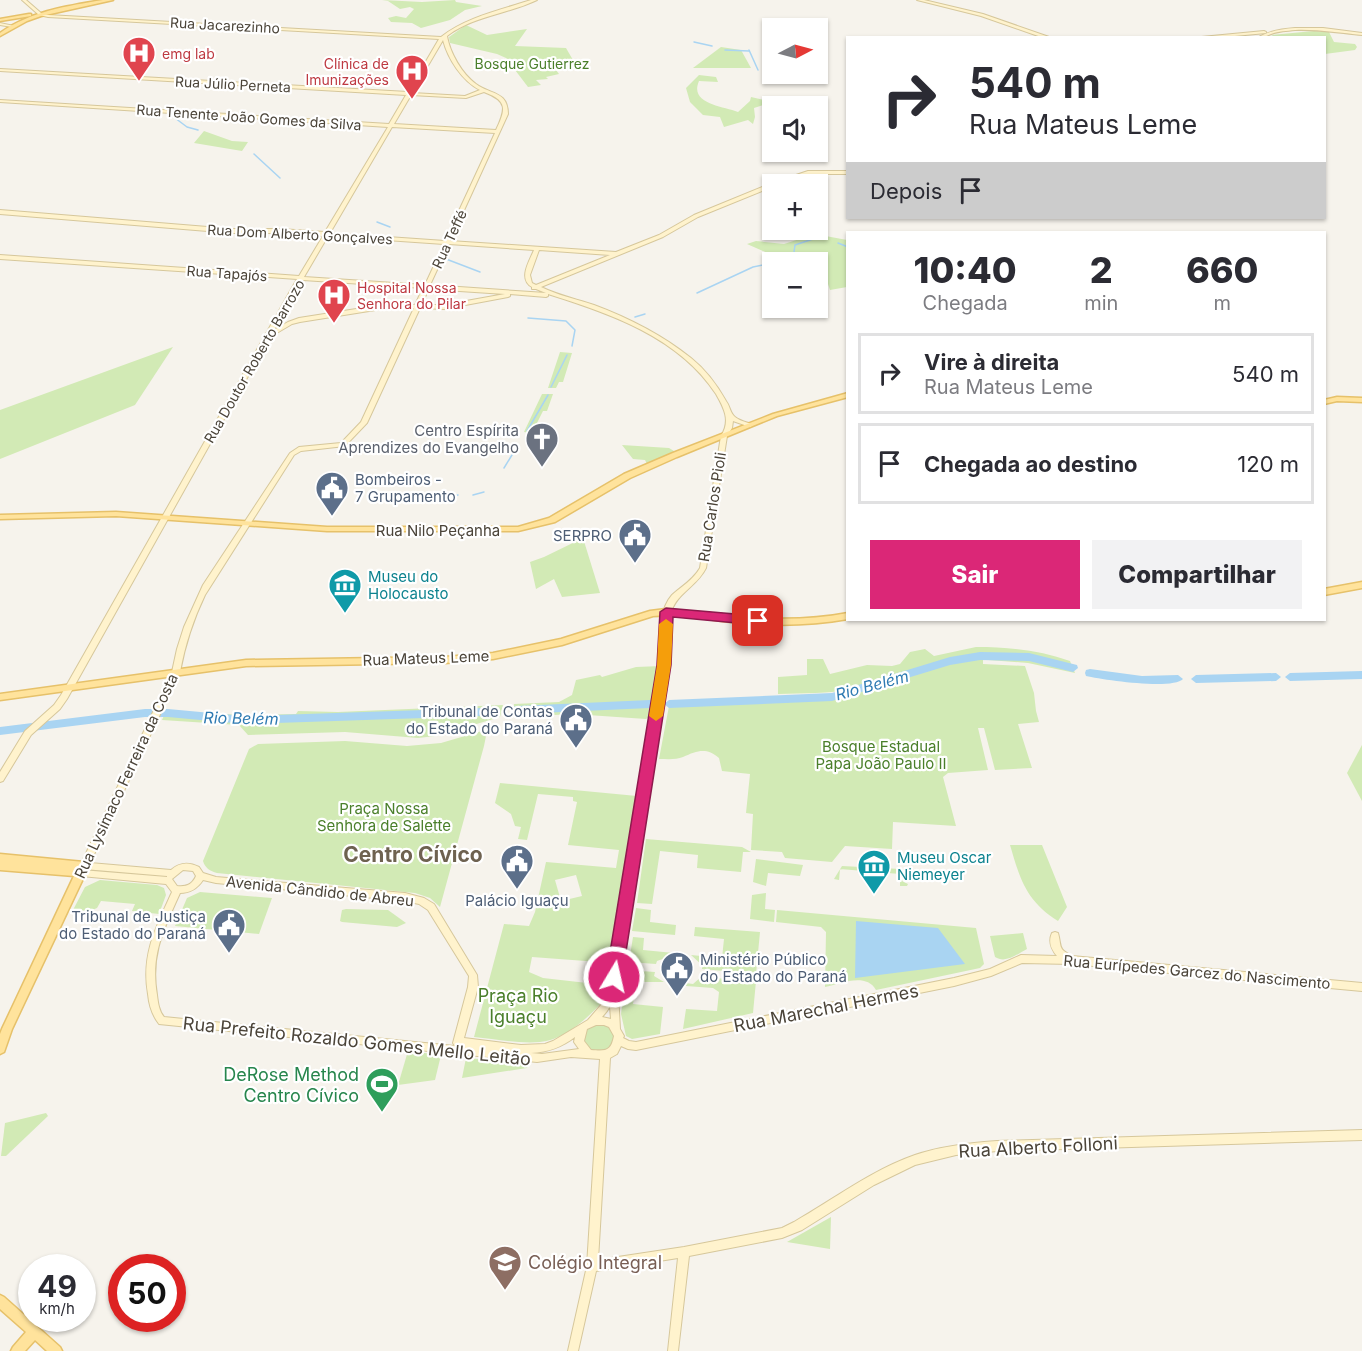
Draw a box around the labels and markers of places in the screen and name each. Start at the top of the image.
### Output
hospital icon: emg lab [121,35,157,82]
place label: emg lab [162,45,215,62]
hospital icon: Clínica de Imunizações [394,53,430,100]
place label: Clínica de Imunizações [305,55,389,88]
hospital icon: Hospital Nossa Senhora do Pilar [316,277,352,324]
place label: Hospital Nossa Senhora do Pilar [357,279,466,312]
place label: Centro Espírita Aprendizes do Evangelho [338,421,519,457]
church icon: Centro Espírita Aprendizes do Evangelho [524,421,560,468]
public building icon: Bombeiros - 7 Grupamento [314,470,350,517]
place label: Bombeiros - 7 Grupamento [355,470,456,506]
public building icon: SERPRO [617,517,653,564]
place label: SERPRO [553,526,612,545]
museum icon: Museu do Holocausto [327,567,363,614]
place label: Museu do Holocausto [368,567,448,603]
pin [732,595,783,646]
place label: Tribunal de Contas do Estado do Paraná [406,702,553,738]
public building icon: Tribunal de Contas do Estado do Paraná [558,702,594,749]
public building icon: Palácio Iguaçu [499,843,535,890]
museum icon: Museu Oscar Niemeyer [856,848,892,895]
place label: Museu Oscar Niemeyer [897,848,992,884]
place label: Palácio Iguaçu [465,891,569,910]
place label: Tribunal de Justiça do Estado do Paraná [59,907,206,943]
public building icon: Tribunal de Justiça do Estado do Paraná [211,907,247,954]
public building icon: Ministério Público do Estado do Paraná [659,950,695,997]
place label: Ministério Público do Estado do Paraná [700,950,847,986]
place label: DeRose Method Centro Cívico [223,1064,359,1106]
sports icon: DeRose Method Centro Cívico [364,1066,400,1113]
school or university icon: Colégio Integral [487,1244,523,1291]
place label: Colégio Integral [528,1252,662,1273]

